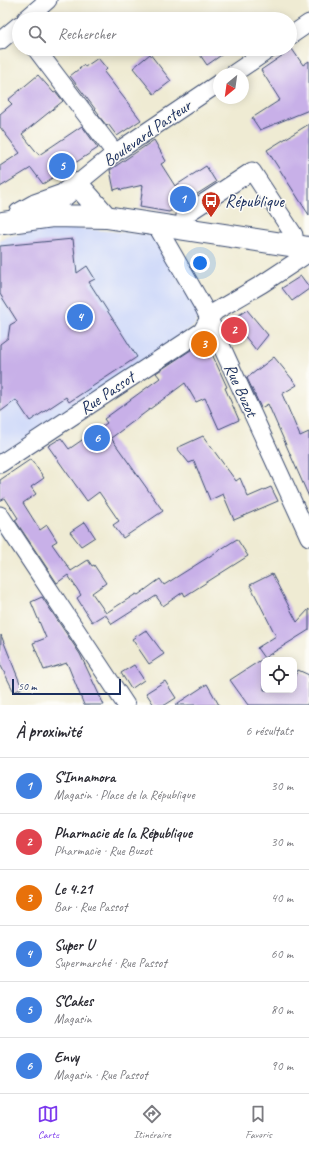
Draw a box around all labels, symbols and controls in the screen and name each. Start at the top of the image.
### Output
search box [12,12,297,56]
icon: search [26,23,48,45]
text: Rechercher [58,25,116,44]
north arrow [213,68,249,104]
street label: Boulevard Pasteur [99,94,197,171]
pin: 5 [49,151,75,181]
pin: 1 [170,184,196,214]
bus stop icon: République [200,190,222,218]
place label: République [225,191,285,212]
your location [190,253,210,273]
pin: 4 [67,302,93,332]
pin: 2 [221,315,247,345]
pin: 3 [191,329,217,359]
street label: Rue Buzot [220,360,263,422]
street label: Rue Passot [75,366,140,419]
pin: 6 [84,423,110,453]
map controls [261,657,297,693]
button: locate [261,657,297,693]
scale bar [12,677,121,696]
text: 50 m [18,679,37,693]
text: À proximité [16,721,81,742]
text: 6 résultats [245,723,293,739]
text: S'Innamora [54,768,115,787]
text: 1 [26,778,32,794]
text: 30 m [271,778,293,794]
text: Magasin · Place de la République [54,787,195,803]
text: Pharmacie de la République [54,824,192,843]
text: 2 [26,834,32,850]
text: 30 m [271,834,293,850]
text: Pharmacie · Rue Buzot [54,843,152,859]
text: Le 4.21 [54,880,92,899]
text: 3 [26,890,32,906]
text: 40 m [271,890,293,906]
text: Bar · Rue Passot [54,899,127,915]
text: Super U [54,936,94,955]
text: 4 [26,946,32,962]
text: 60 m [271,946,293,962]
text: Supermarché · Rue Passot [54,955,167,971]
text: S'Cakes [54,992,93,1011]
text: 5 [26,1002,32,1018]
text: 80 m [271,1002,293,1018]
text: Magasin [54,1011,92,1027]
text: Envy [54,1048,79,1067]
text: 6 [26,1058,32,1074]
text: 90 m [271,1058,293,1074]
text: Magasin · Rue Passot [54,1067,148,1083]
tab: Carte [37,1103,59,1141]
tab: Itinéraire [134,1103,171,1141]
tab: Favoris [245,1103,272,1141]

